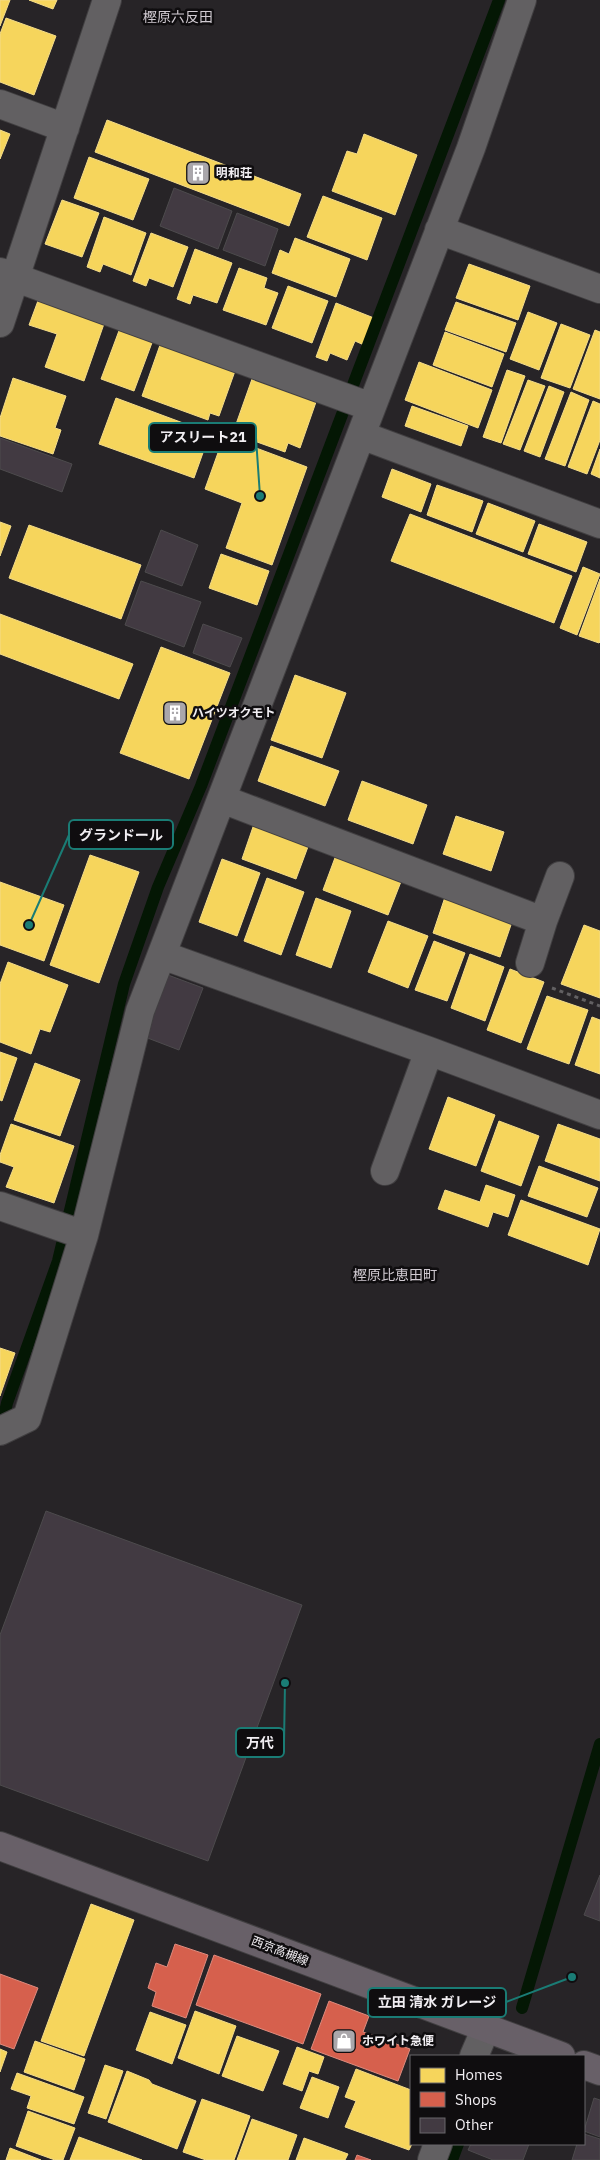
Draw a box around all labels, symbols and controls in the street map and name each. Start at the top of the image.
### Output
district label: 樫原六反田 [143,8,213,26]
building icon: 明和荘 [185,160,211,186]
place label: 明和荘 [216,165,252,180]
callout: アスリート21 [149,423,256,452]
text: アスリート21 [160,428,247,446]
building icon: ハイツオクモト [162,700,188,726]
place label: ハイツオクモト [192,705,276,720]
callout: グランドール [69,820,173,849]
text: グランドール [79,826,163,844]
district label: 樫原比恵田町 [353,1266,437,1284]
callout: 万代 [236,1728,284,1757]
text: 万代 [246,1734,274,1752]
street label: 西京高槻線 [249,1933,311,1968]
callout: 立田 清水 ガレージ [368,1988,506,2017]
text: 立田 清水 ガレージ [378,1993,496,2011]
shop icon: ホワイト急便 [331,2028,357,2054]
place label: ホワイト急便 [362,2033,434,2048]
legend [410,2055,585,2145]
text: Homes [455,2065,503,2084]
text: Shops [455,2090,497,2109]
text: Other [455,2115,494,2134]

